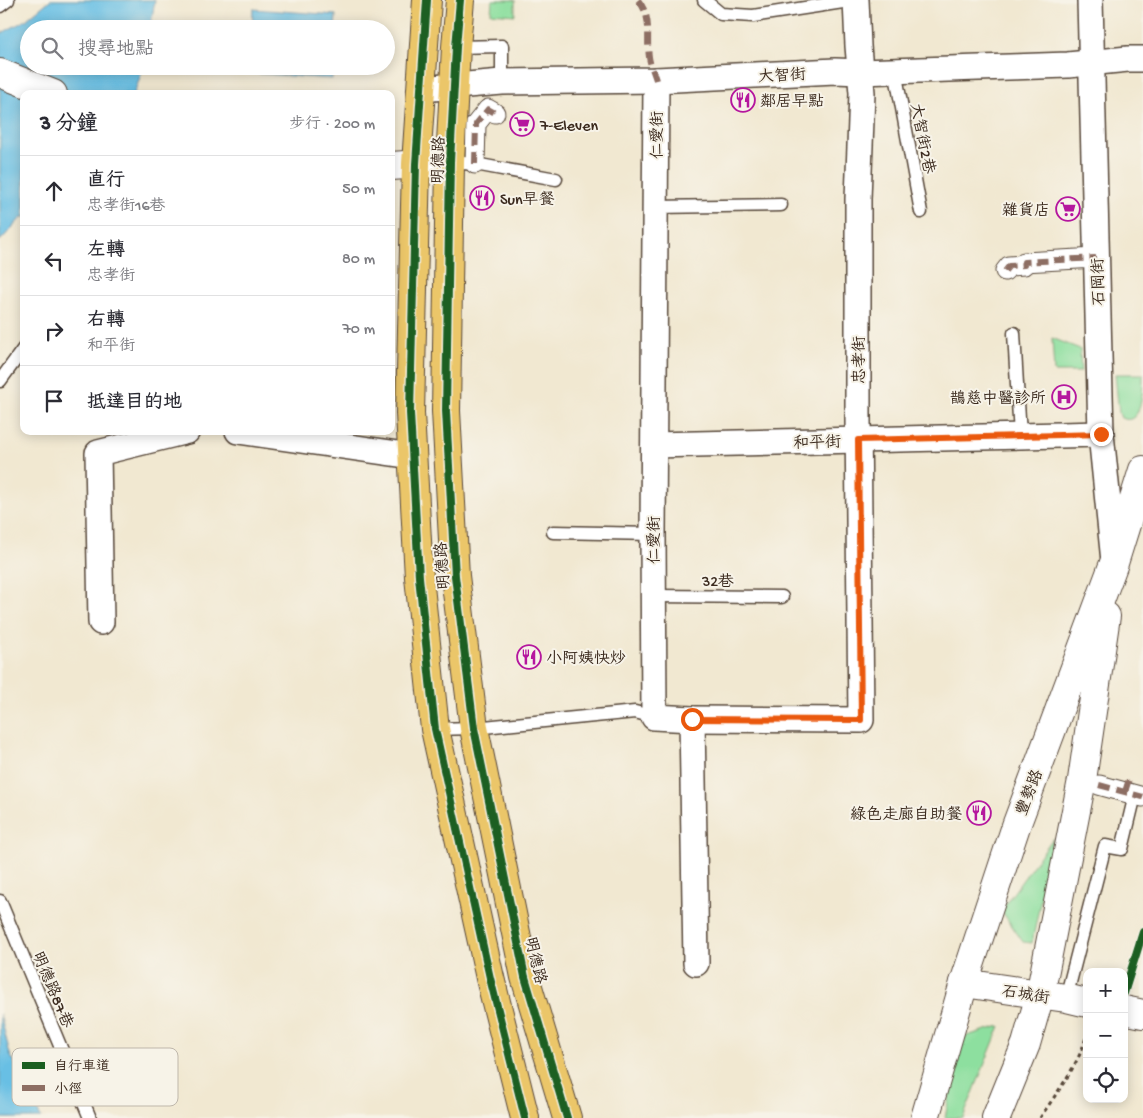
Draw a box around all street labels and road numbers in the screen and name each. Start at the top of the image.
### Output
street label: 大智街 [758,66,807,88]
street label: 大智街2巷 [904,101,939,176]
street label: 仁愛街 [648,111,669,159]
street label: 明德路 [428,136,451,184]
street label: 石岡街 [1089,258,1111,306]
street label: 忠孝街 [850,336,871,384]
street label: 和平街 [793,433,841,455]
street label: 仁愛街 [645,516,666,564]
street label: 明德路 [431,541,456,591]
street label: 32巷 [701,572,734,593]
street label: 豐勢路 [1012,767,1049,819]
street label: 明德路 [519,935,550,986]
street label: 明德路87巷 [26,949,77,1031]
street label: 石城街 [1000,982,1051,1010]

